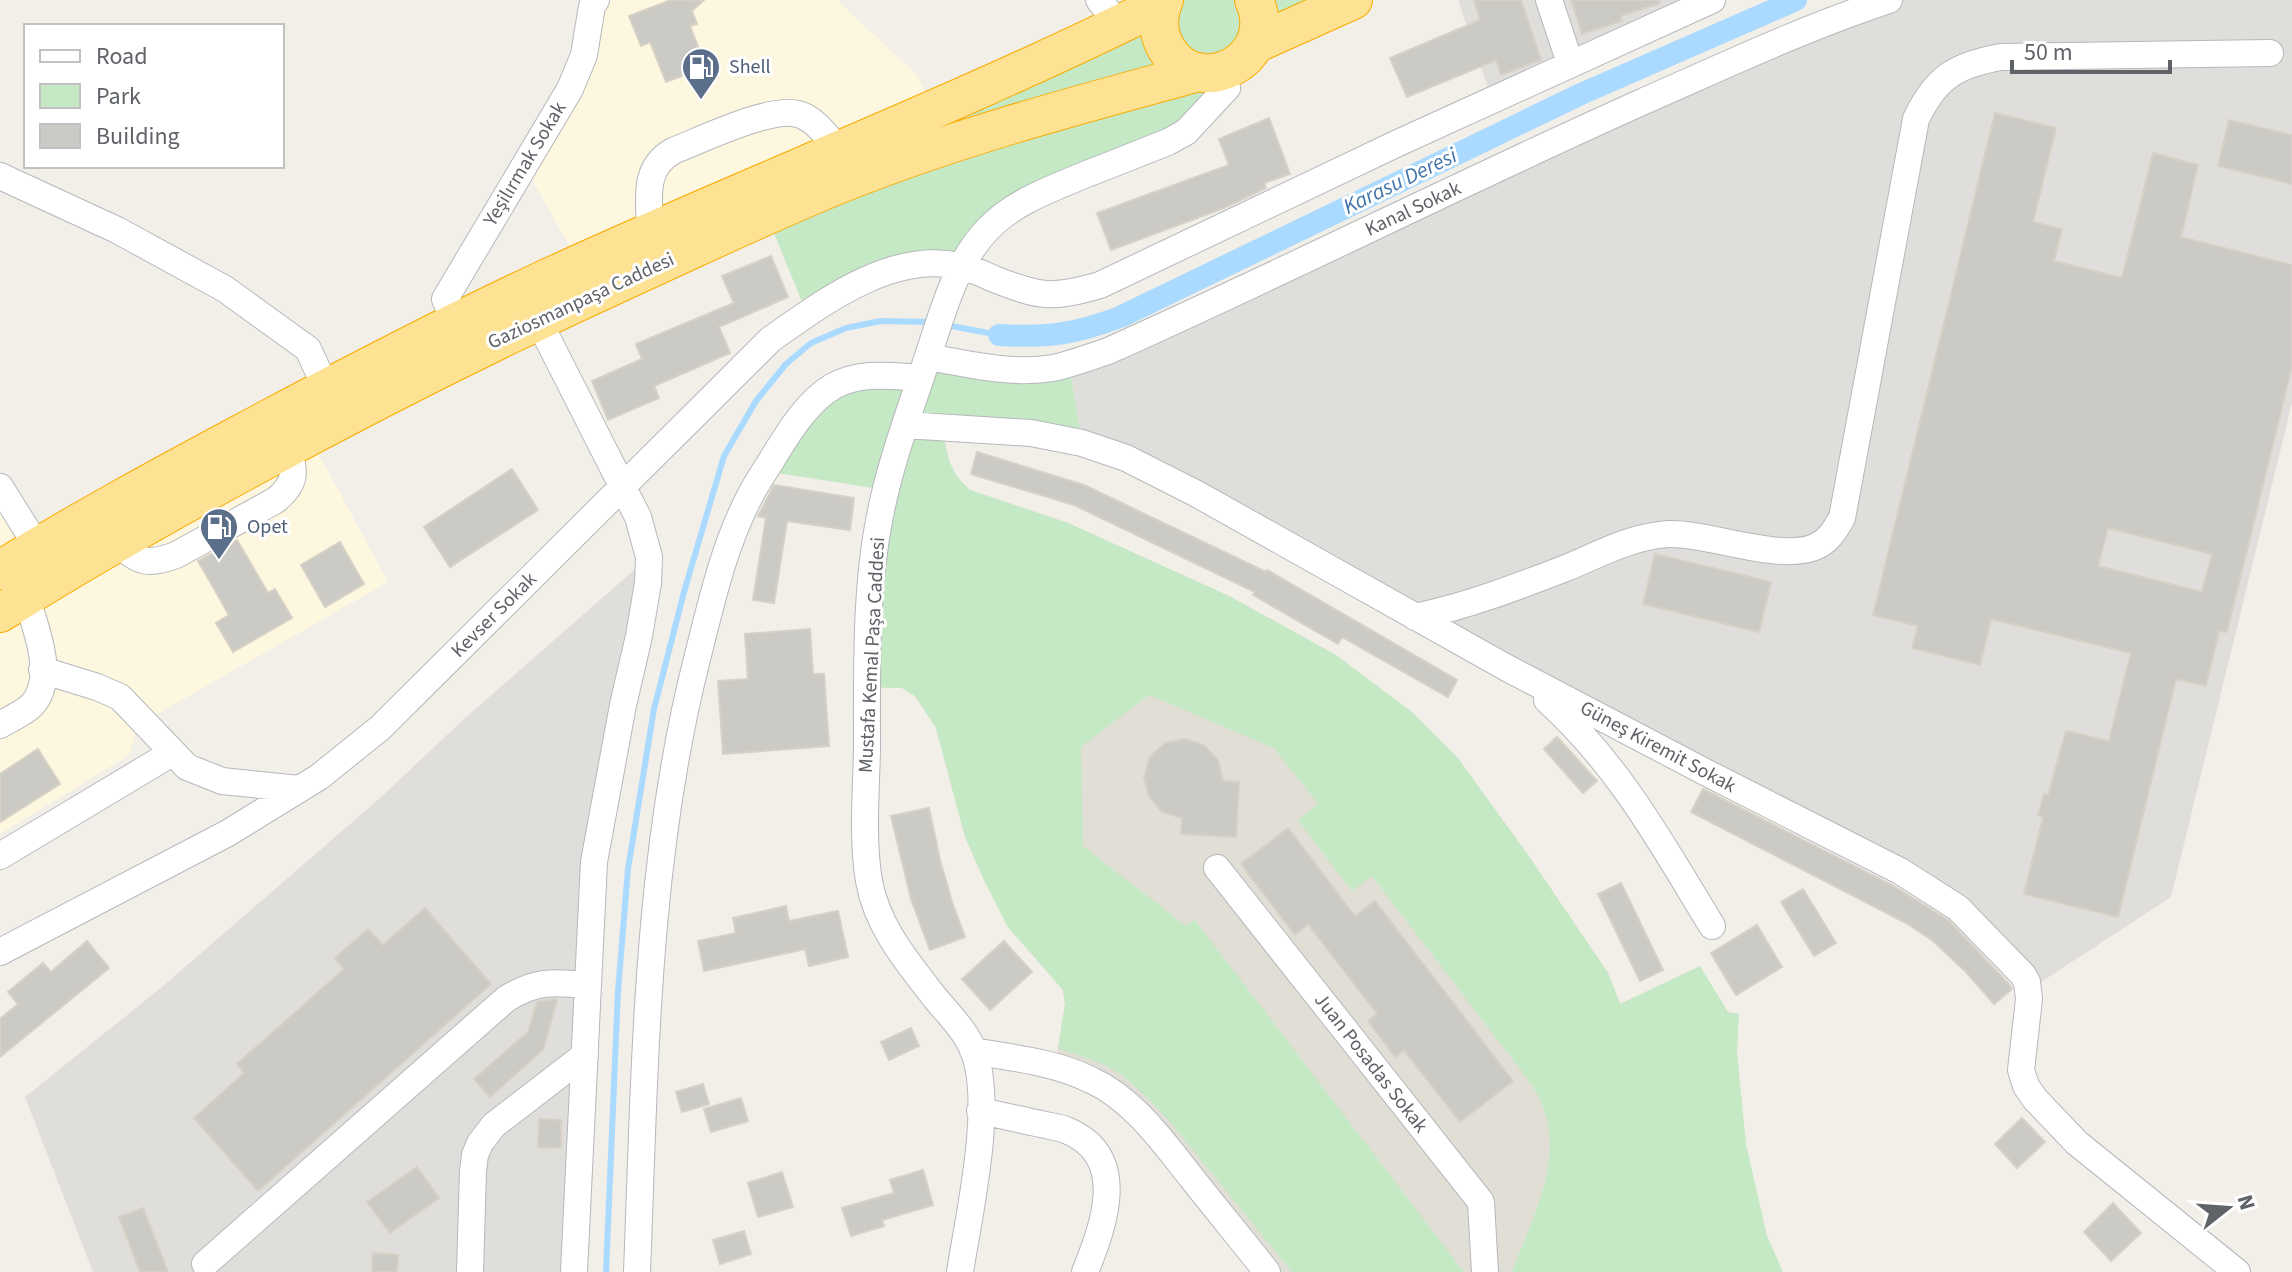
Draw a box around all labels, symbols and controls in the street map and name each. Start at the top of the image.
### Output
legend [24,24,284,168]
scale bar [2012,24,2170,74]
text: 50 m [2024,35,2073,70]
text: Road [96,39,148,74]
fuel station icon: Shell [680,46,722,101]
place label: Shell [729,53,771,81]
text: Park [96,79,141,114]
street label: Yeşilırmak Sokak [476,96,573,232]
text: Building [96,119,180,154]
water label: Karasu Deresi [1338,139,1463,222]
street label: Kanal Sokak [1360,175,1466,243]
street label: Gaziosmanpaşa Caddesi [483,245,679,357]
fuel station icon: Opet [198,506,240,561]
place label: Opet [247,513,288,541]
street label: Mustafa Kemal Paşa Caddesi [852,536,892,774]
street label: Kevser Sokak [445,566,543,664]
street label: Güneş Kiremit Sokak [1575,694,1741,800]
street label: Juan Posadas Sokak [1308,987,1435,1139]
north arrow [2188,1168,2268,1248]
text: N [2229,1191,2264,1214]

